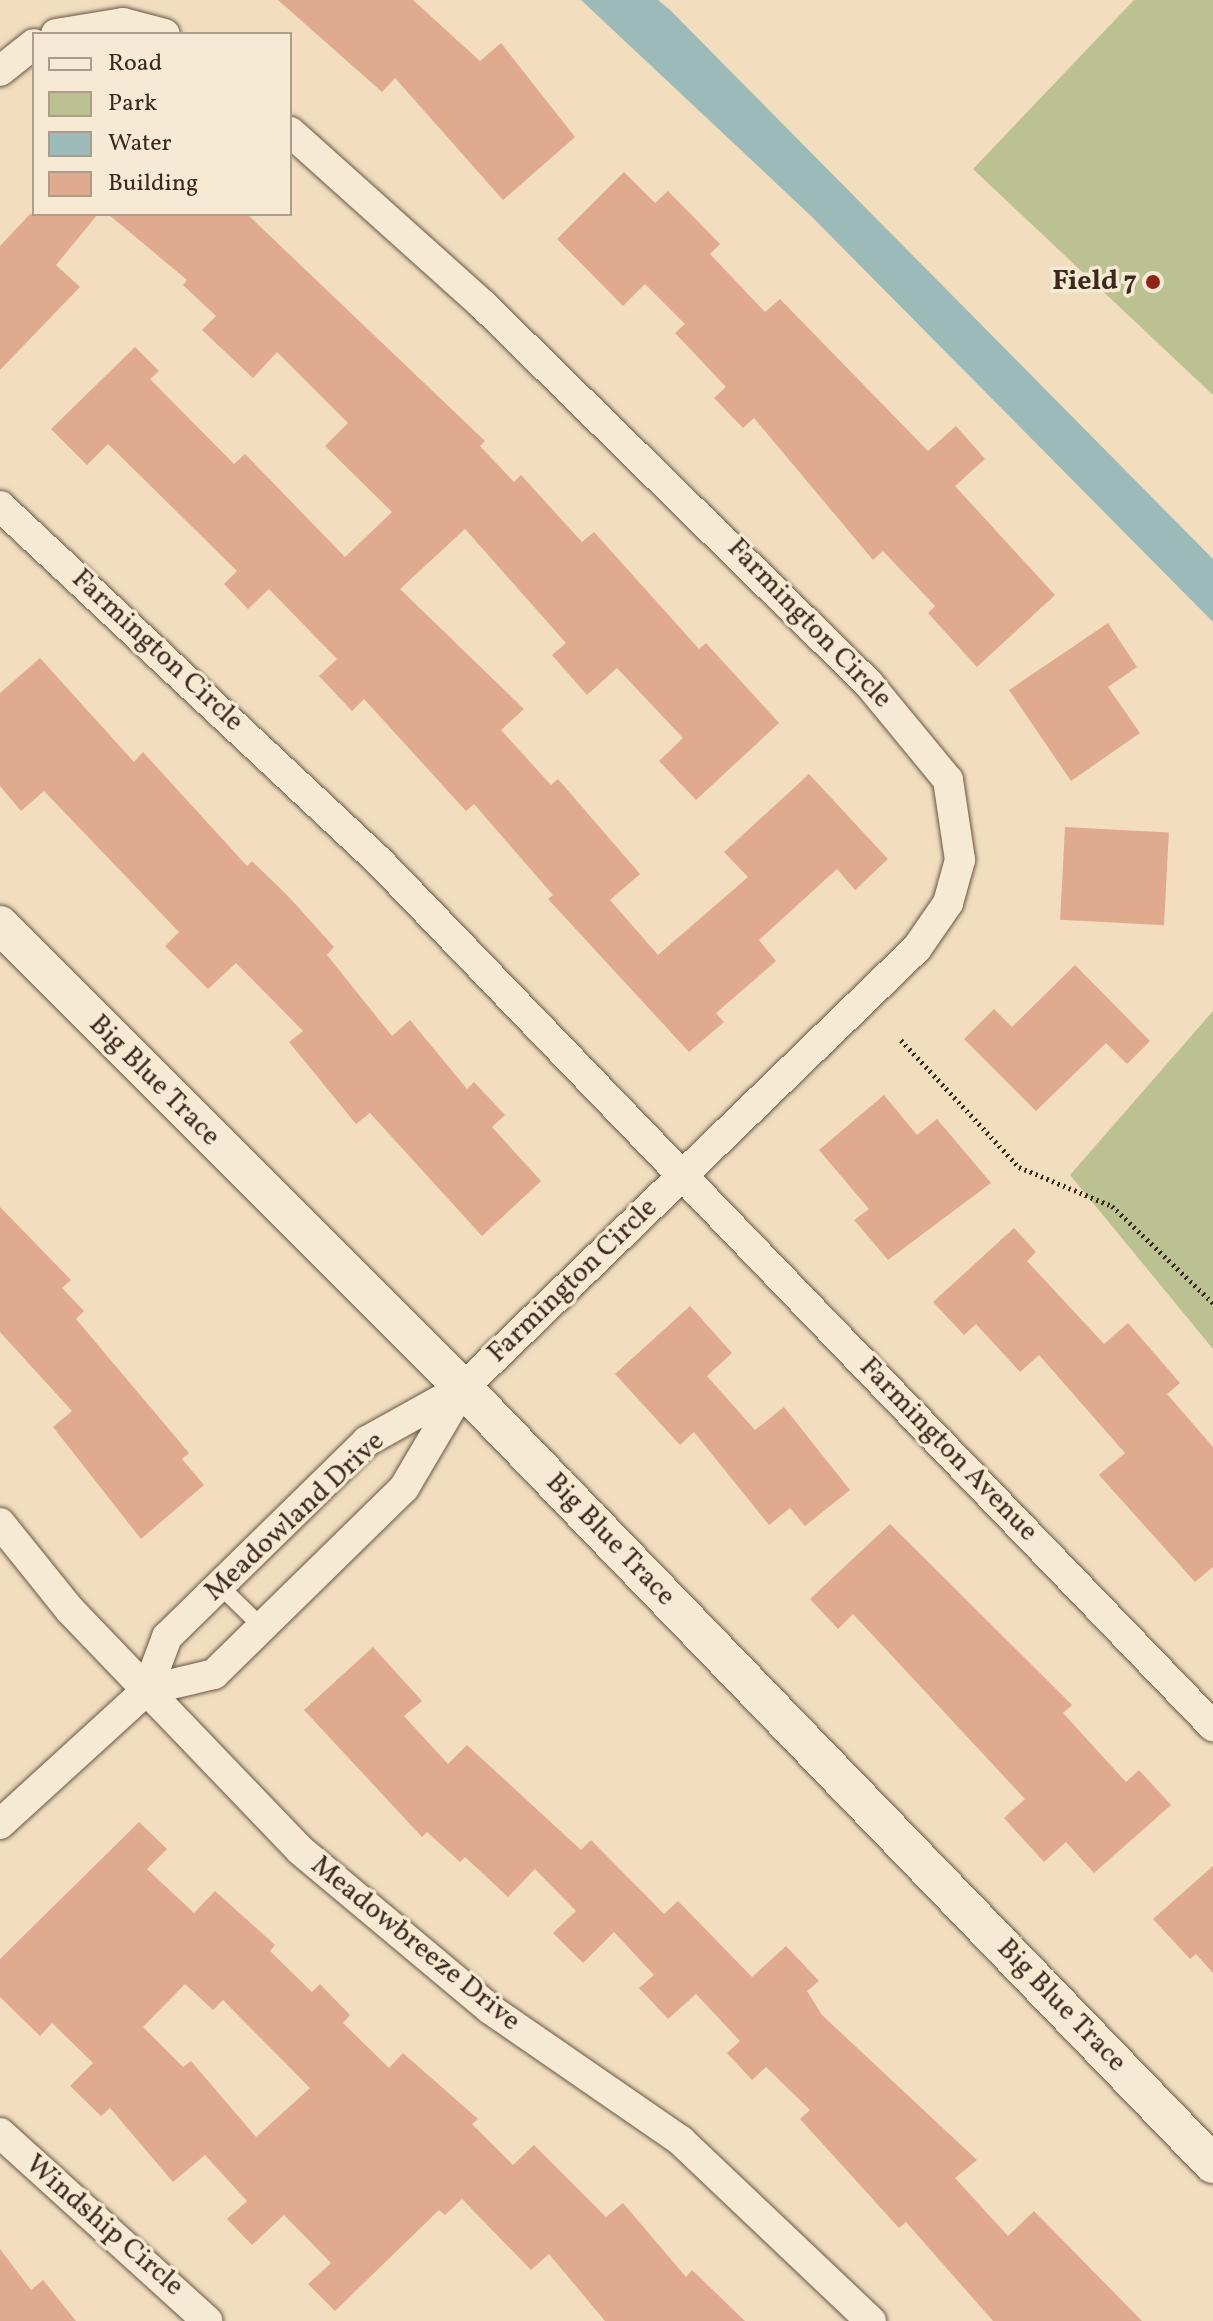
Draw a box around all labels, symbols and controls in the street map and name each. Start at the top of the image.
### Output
legend [32,32,292,216]
text: Road [108,47,162,81]
text: Park [108,87,157,121]
text: Water [108,127,172,161]
text: Building [108,167,198,201]
place label: Field 7 [1052,265,1137,299]
marker: Field 7 [1144,273,1162,291]
street label: Farmington Circle [720,532,898,716]
street label: Farmington Circle [64,563,250,739]
street label: Big Blue Trace [81,1008,227,1154]
street label: Farmington Circle [481,1192,665,1370]
street label: Farmington Avenue [852,1351,1044,1549]
street label: Meadowland Drive [198,1425,392,1609]
street label: Big Blue Trace [538,1466,682,1614]
street label: Meadowbreeze Drive [304,1849,526,2039]
street label: Big Blue Trace [989,1932,1133,2080]
street label: Windship Circle [18,2148,190,2304]

